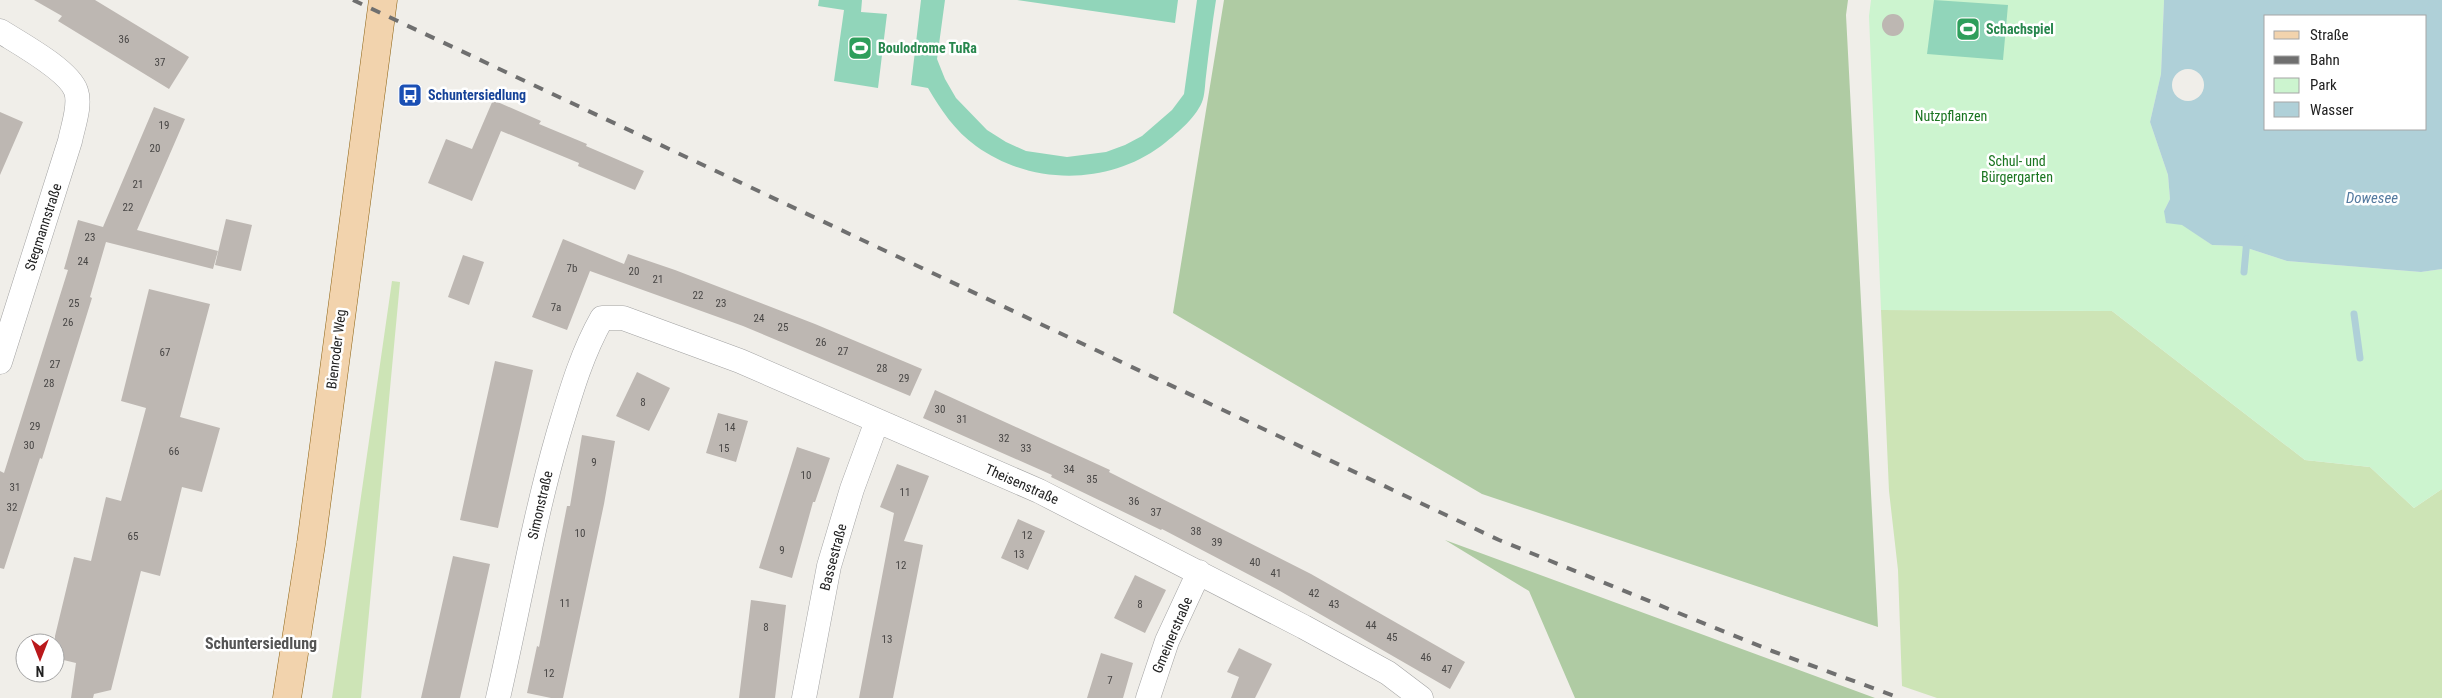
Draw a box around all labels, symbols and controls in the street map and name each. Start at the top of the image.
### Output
legend [2264,15,2427,130]
sports icon: Schachspiel [1955,16,1981,42]
place label: Schachspiel [1986,21,2054,37]
text: Straße [2310,26,2349,44]
house number: 36 [119,33,129,46]
sports icon: Boulodrome TuRa [847,35,873,61]
place label: Boulodrome TuRa [878,40,977,56]
text: Bahn [2310,51,2340,69]
house number: 37 [155,56,165,69]
text: Park [2310,76,2337,94]
bus stop icon: Schuntersiedlung [397,82,423,108]
place label: Schuntersiedlung [428,87,526,103]
text: Wasser [2310,101,2354,119]
park label: Nutzpflanzen [1915,108,1987,124]
house number: 19 [159,119,169,132]
house number: 20 [150,142,160,155]
park label: Schul- und Bürgergarten [1981,153,2053,185]
house number: 21 [133,178,143,191]
street label: Stegmannstraße [21,181,65,273]
water label: Dowesee [2346,189,2398,207]
house number: 22 [123,201,133,214]
house number: 23 [85,231,95,244]
house number: 24 [78,255,89,268]
house number: 7b [567,262,577,275]
house number: 20 [629,265,639,278]
house number: 21 [653,273,663,286]
house number: 22 [693,289,703,302]
house number: 25 [69,297,79,310]
house number: 23 [716,297,726,310]
house number: 7a [551,301,561,314]
street label: Bienroder Weg [323,308,349,390]
house number: 24 [754,312,765,325]
house number: 26 [63,316,73,329]
house number: 25 [778,321,788,334]
house number: 26 [816,336,826,349]
house number: 27 [838,345,848,358]
house number: 67 [160,346,170,359]
house number: 27 [50,358,60,371]
house number: 28 [877,362,887,375]
house number: 29 [899,372,909,385]
house number: 28 [44,377,54,390]
house number: 8 [640,396,646,409]
house number: 30 [935,403,945,416]
house number: 31 [957,413,967,426]
house number: 29 [30,420,40,433]
house number: 14 [725,421,736,434]
house number: 32 [999,432,1009,445]
house number: 30 [24,439,34,452]
house number: 15 [719,442,729,455]
house number: 33 [1021,442,1031,455]
house number: 66 [169,445,179,458]
house number: 9 [591,456,597,469]
street label: Theisenstraße [983,461,1062,507]
house number: 34 [1064,463,1075,476]
street label: Simonstraße [524,469,556,541]
house number: 10 [801,469,811,482]
house number: 35 [1087,473,1097,486]
house number: 31 [10,481,20,494]
house number: 11 [900,486,910,499]
house number: 36 [1129,495,1139,508]
house number: 32 [7,501,17,514]
house number: 37 [1151,506,1161,519]
street label: Bassestraße [816,521,850,592]
house number: 38 [1191,525,1201,538]
house number: 10 [575,527,585,540]
house number: 12 [1022,529,1032,542]
house number: 65 [128,530,138,543]
house number: 39 [1212,536,1222,549]
house number: 9 [779,544,785,557]
house number: 13 [1014,548,1024,561]
house number: 40 [1250,556,1260,569]
house number: 12 [896,559,906,572]
house number: 41 [1271,567,1281,580]
house number: 42 [1309,587,1319,600]
street label: Gmeinerstraße [1149,594,1195,676]
house number: 11 [560,597,570,610]
house number: 8 [1137,598,1143,611]
house number: 43 [1329,598,1339,611]
house number: 44 [1366,619,1377,632]
house number: 8 [763,621,769,634]
house number: 45 [1387,631,1397,644]
north arrow [15,633,65,683]
house number: 13 [882,633,892,646]
district label: Schuntersiedlung [205,634,317,653]
house number: 46 [1421,651,1431,664]
text: N [36,663,44,679]
house number: 47 [1442,663,1452,676]
house number: 12 [544,667,554,680]
house number: 7 [1107,674,1113,687]

